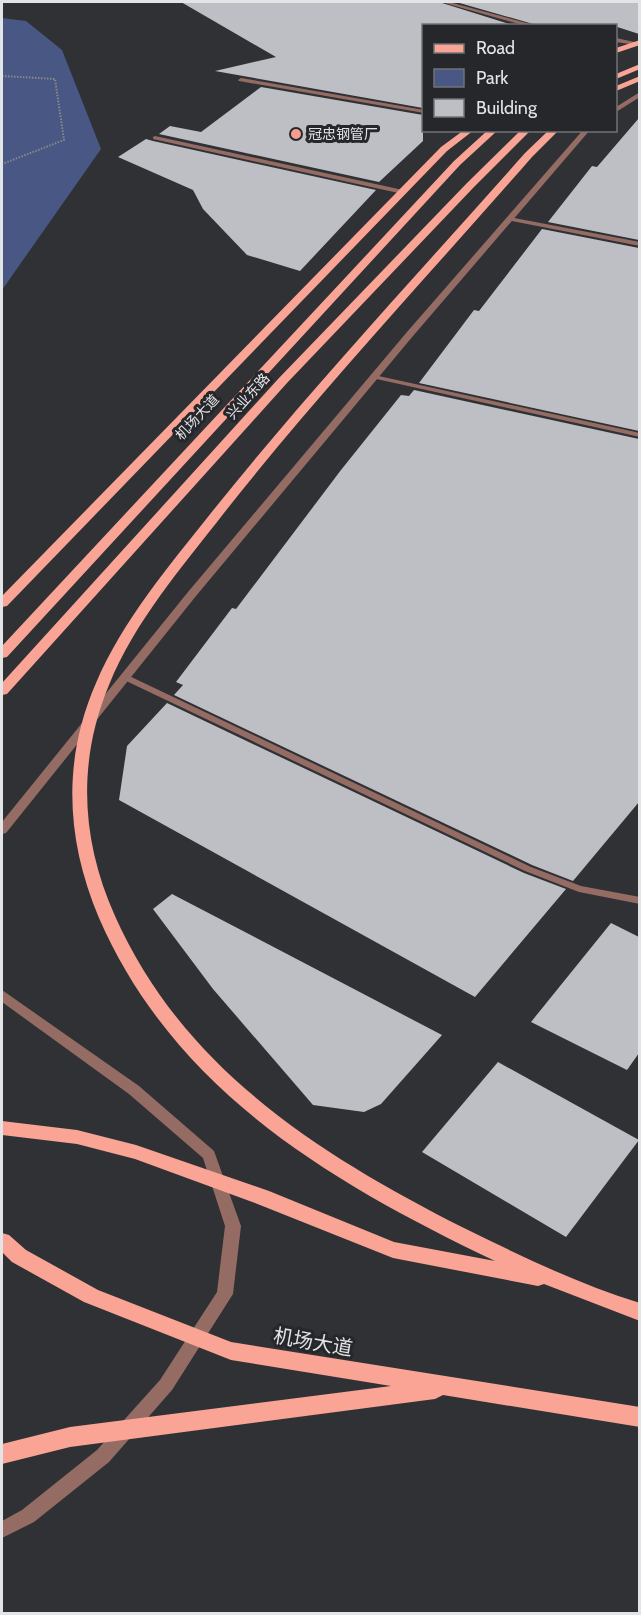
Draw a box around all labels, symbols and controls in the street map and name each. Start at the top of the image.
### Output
legend [422,24,617,132]
text: Road [476,37,515,59]
text: Park [476,67,509,89]
text: Building [476,97,538,119]
place label: 冠忠钢管厂 [308,125,378,143]
marker: 冠忠钢管厂 [289,127,303,141]
street label: 兴业东路 [223,369,273,423]
street label: 机场大道 [171,390,223,444]
street label: 机场大道 [272,1323,354,1361]

